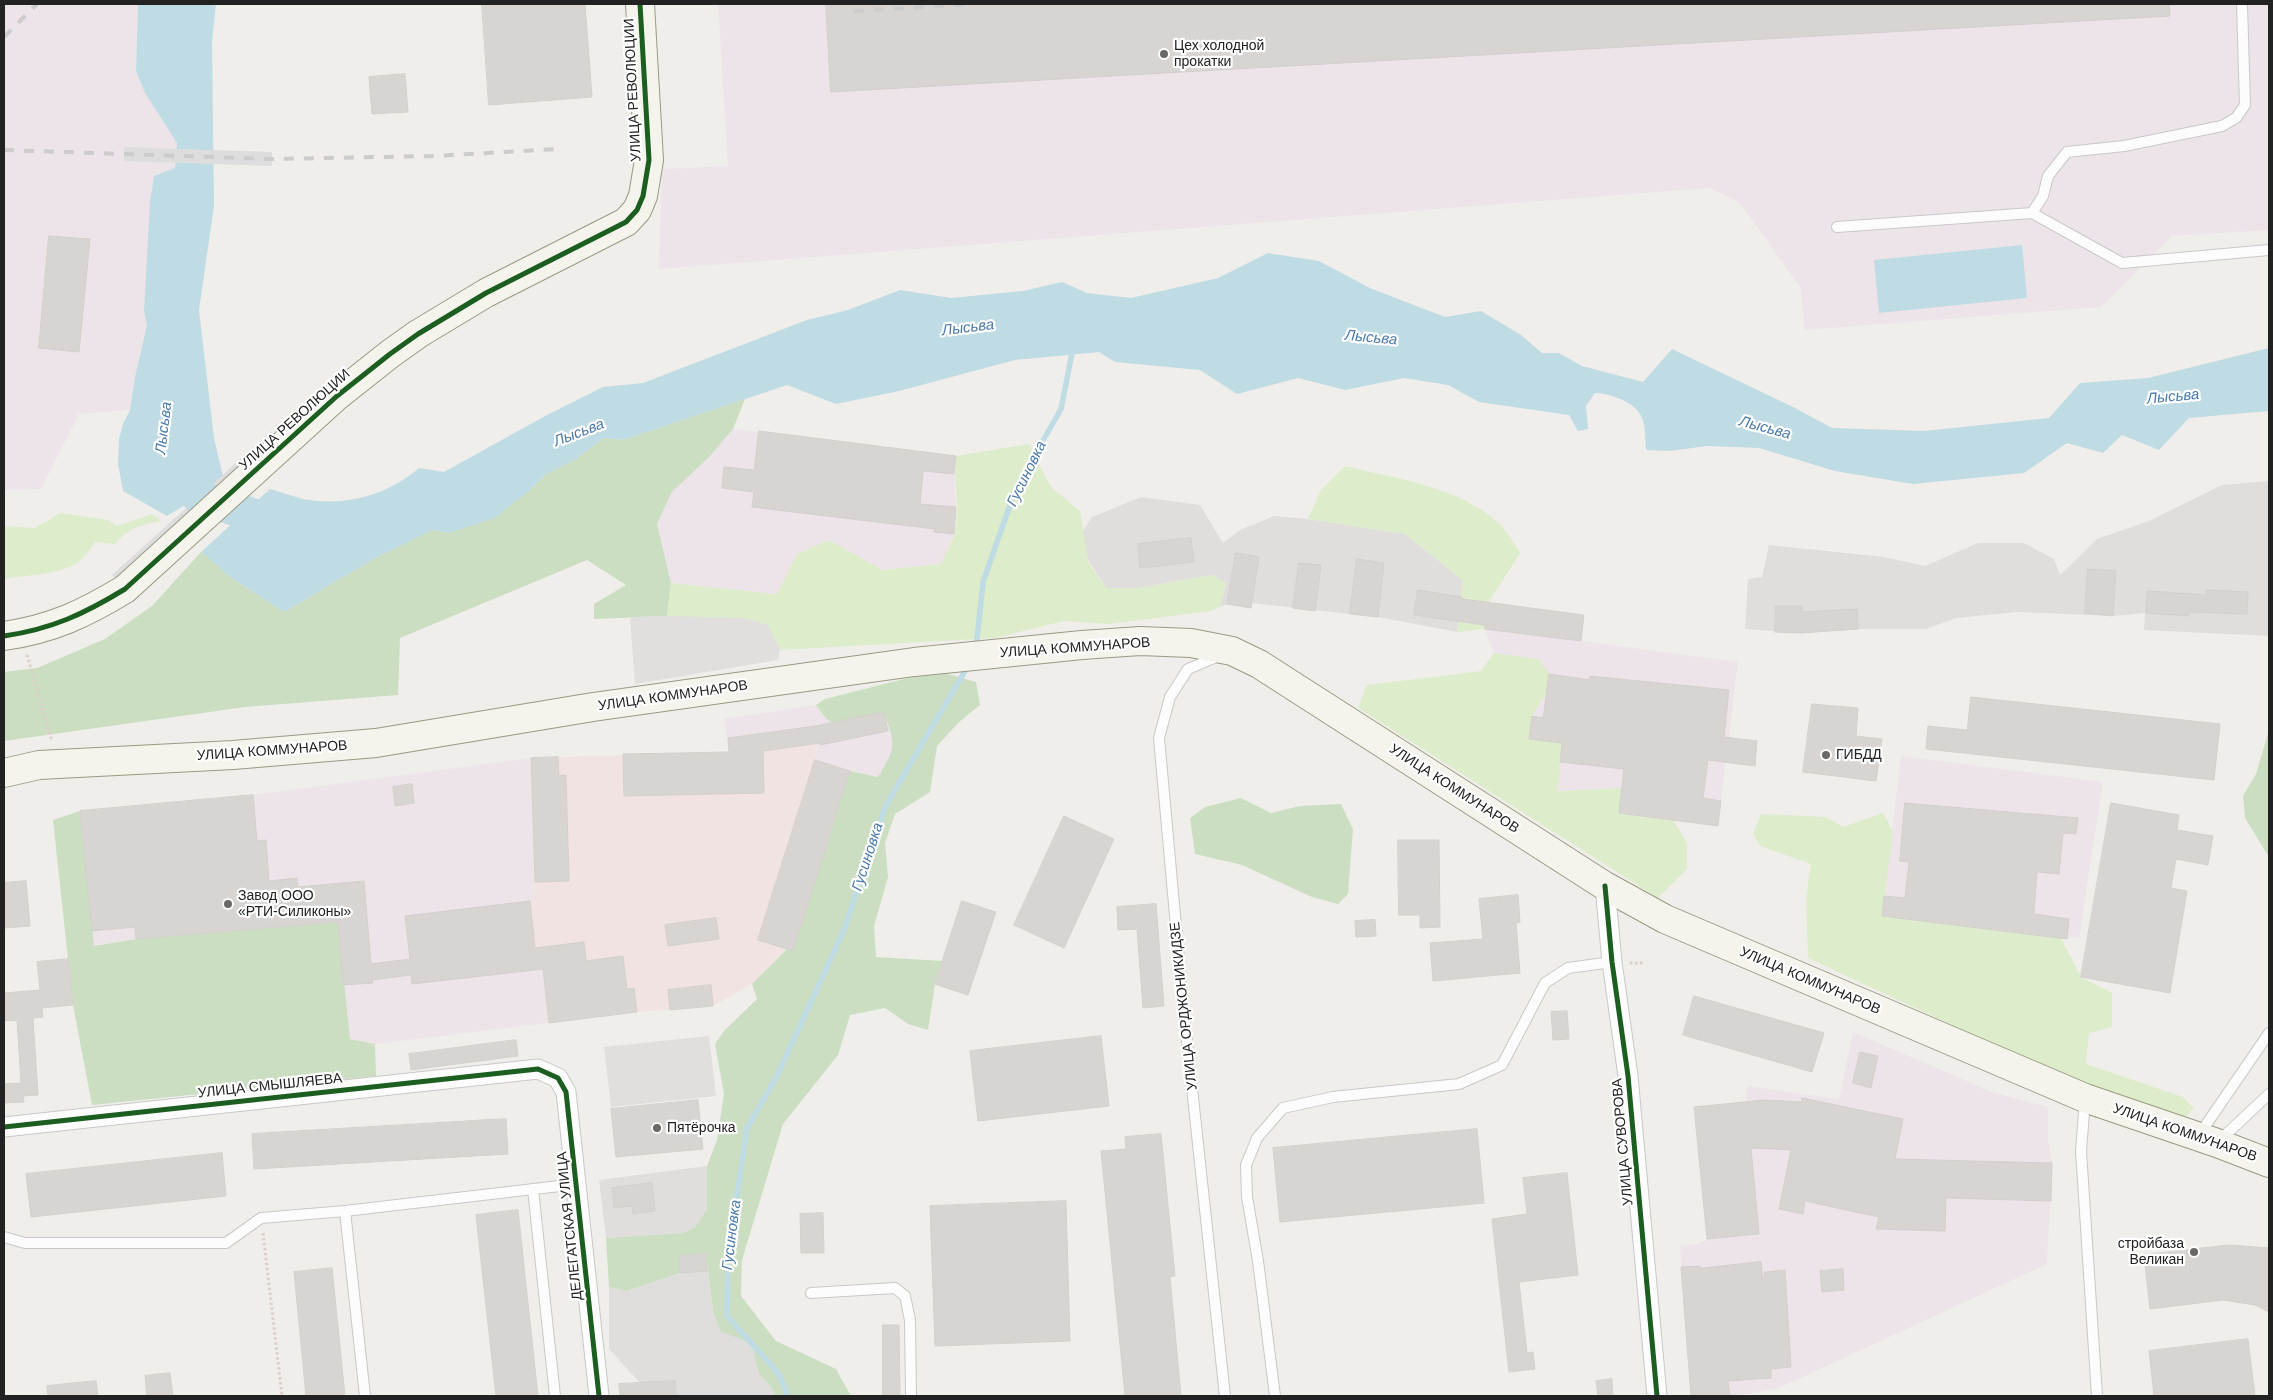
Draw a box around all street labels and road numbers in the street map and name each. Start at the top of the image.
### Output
street label: УЛИЦА РЕВОЛЮЦИИ [621,18,645,162]
street label: УЛИЦА РЕВОЛЮЦИИ [236,366,354,474]
street label: УЛИЦА КОММУНАРОВ [999,634,1151,662]
street label: УЛИЦА КОММУНАРОВ [597,677,749,715]
street label: УЛИЦА КОММУНАРОВ [196,737,348,765]
street label: УЛИЦА КОММУНАРОВ [1386,741,1522,837]
street label: УЛИЦА ОРДЖОНИКИДЗЕ [1167,921,1201,1091]
street label: УЛИЦА КОММУНАРОВ [1737,944,1883,1018]
street label: УЛИЦА СМЫШЛЯЕВА [197,1070,343,1102]
street label: УЛИЦА СУВОРОВА [1609,1078,1637,1206]
street label: УЛИЦА КОММУНАРОВ [2111,1100,2259,1166]
street label: ДЕЛЕГАТСКАЯ УЛИЦА [554,1151,586,1301]

